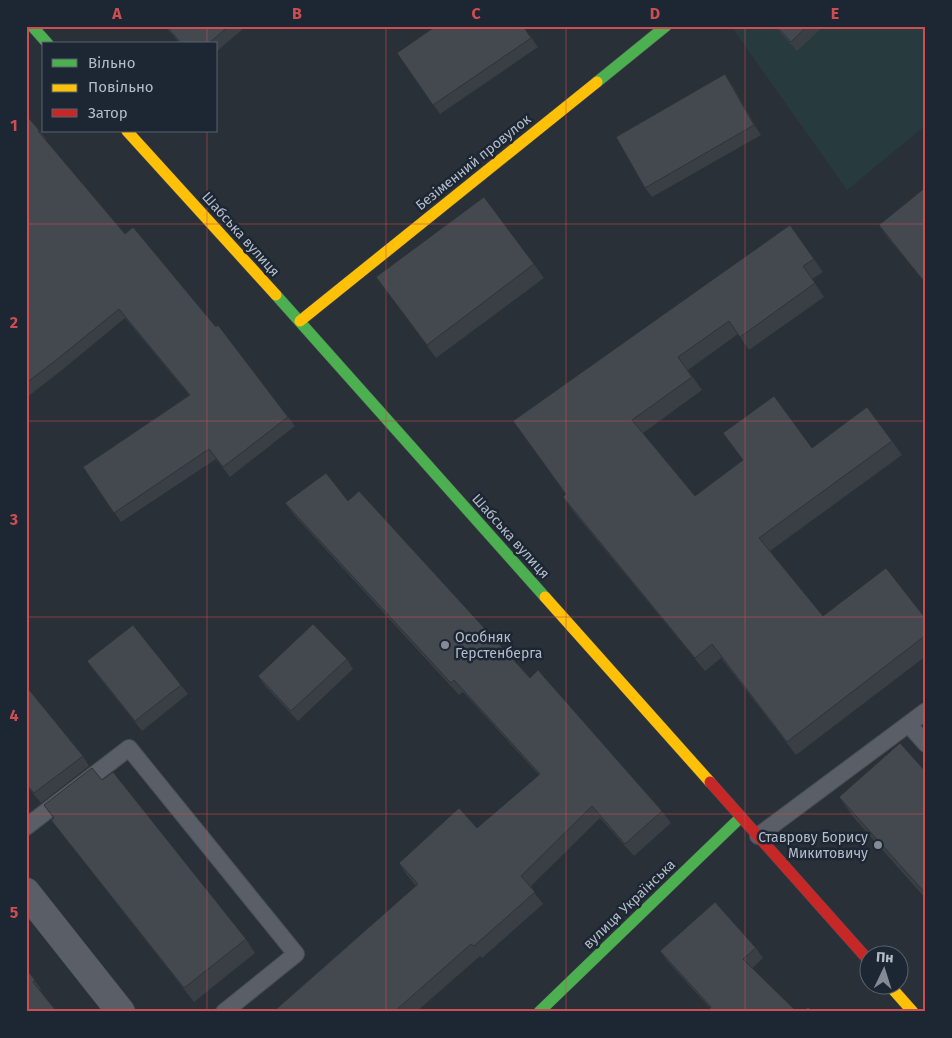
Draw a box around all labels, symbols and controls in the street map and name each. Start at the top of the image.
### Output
text: A [111,4,122,23]
text: B [292,4,302,23]
text: C [471,4,481,23]
text: D [650,4,660,23]
text: E [831,4,839,23]
legend [42,42,218,132]
text: Вільно [88,54,135,72]
text: Повільно [88,78,154,96]
text: Затор [88,104,128,122]
street label: Безіменний провулок [412,110,535,214]
text: 1 [10,116,18,135]
street label: Шабська вулиця [198,189,283,280]
text: 2 [10,313,18,332]
street label: Шабська вулиця [468,491,553,582]
text: 3 [9,510,18,529]
place label: Особняк Герстенберга [455,629,542,662]
marker: Особняк Герстенберга [439,639,451,651]
text: 4 [9,706,19,725]
place label: Ставрову Борису Микитовичу [758,829,868,862]
marker: Ставрову Борису Микитовичу [872,839,884,851]
street label: вулиця Українська [580,856,679,953]
text: 5 [10,903,19,922]
north arrow [860,946,910,996]
text: Пн [876,948,894,967]

